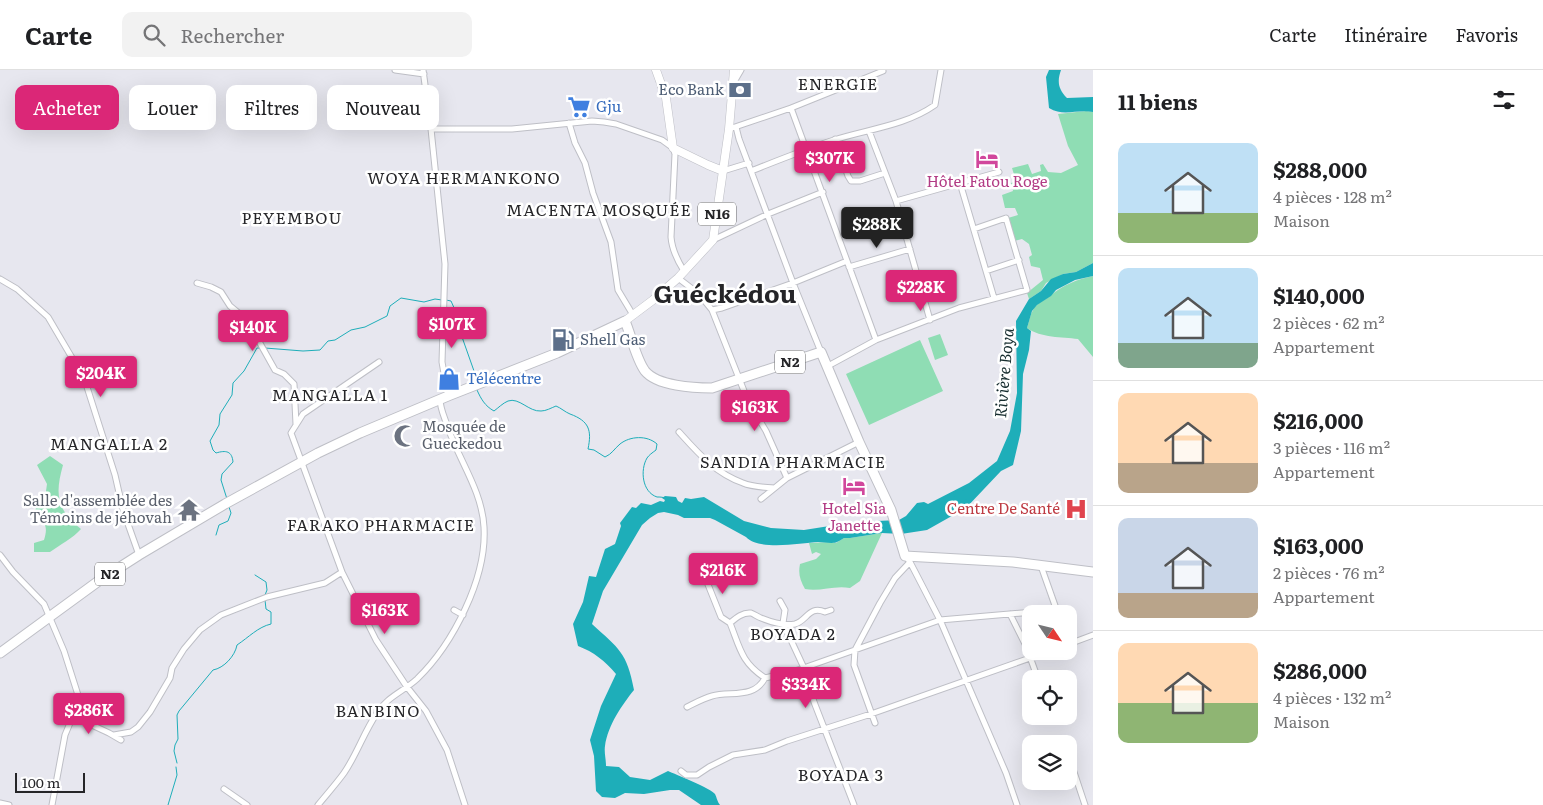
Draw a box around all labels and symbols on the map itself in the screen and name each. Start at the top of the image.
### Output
district label: ENERGIE [798,71,878,95]
place label: Eco Bank [658,77,725,100]
bank icon: Eco Bank [727,77,753,103]
supermarket icon: Gju [566,94,592,120]
place label: Gju [596,94,622,117]
pin: $307K [795,140,865,183]
hotel icon: Hôtel Fatou Roge [974,146,1000,172]
district label: WOYA HERMANKONO [367,165,561,189]
place label: Hôtel Fatou Roge [926,169,1048,192]
district label: MACENTA MOSQUÉE [506,197,692,221]
road number: N16 [698,202,736,226]
district label: PEYEMBOU [242,205,342,229]
pin: $288K [842,206,912,249]
pin: $228K [886,270,956,312]
district label: Guéckédou [654,274,796,311]
pin: $107K [417,306,487,349]
pin: $140K [218,310,288,352]
water label: Rivière Boya [987,326,1019,419]
fuel station icon: Shell Gas [550,327,576,353]
place label: Shell Gas [580,327,646,350]
road number: N2 [775,350,805,374]
pin: $204K [66,356,136,398]
shop icon: Télécentre [436,366,462,392]
place label: Télécentre [466,366,541,389]
district label: MANGALLA 1 [272,382,388,406]
pin: $163K [720,390,790,432]
place label: Mosquée de Gueckedou [422,414,506,454]
mosque icon: Mosquée de Gueckedou [392,423,418,449]
district label: MANGALLA 2 [50,431,168,455]
district label: SANDIA PHARMACIE [700,449,886,473]
hotel icon: Hotel Sia Janette [841,473,867,499]
place label: Salle d'assemblée des Témoins de jéhovah [23,488,172,528]
place label: Hotel Sia Janette [822,496,887,536]
place label: Centre De Santé [947,496,1060,519]
hospital icon: Centre De Santé [1063,496,1089,522]
temple icon: Salle d'assemblée des Témoins de jéhovah [176,497,202,523]
district label: FARAKO PHARMACIE [287,512,475,536]
pin: $216K [688,552,758,595]
road number: N2 [95,562,125,586]
pin: $163K [350,592,420,635]
north arrow [1022,605,1078,660]
district label: BOYADA 2 [750,621,836,645]
pin: $334K [771,666,841,709]
pin: $286K [54,692,124,735]
district label: BANBINO [336,698,420,722]
district label: BOYADA 3 [798,762,884,786]
scale bar [15,770,85,793]

